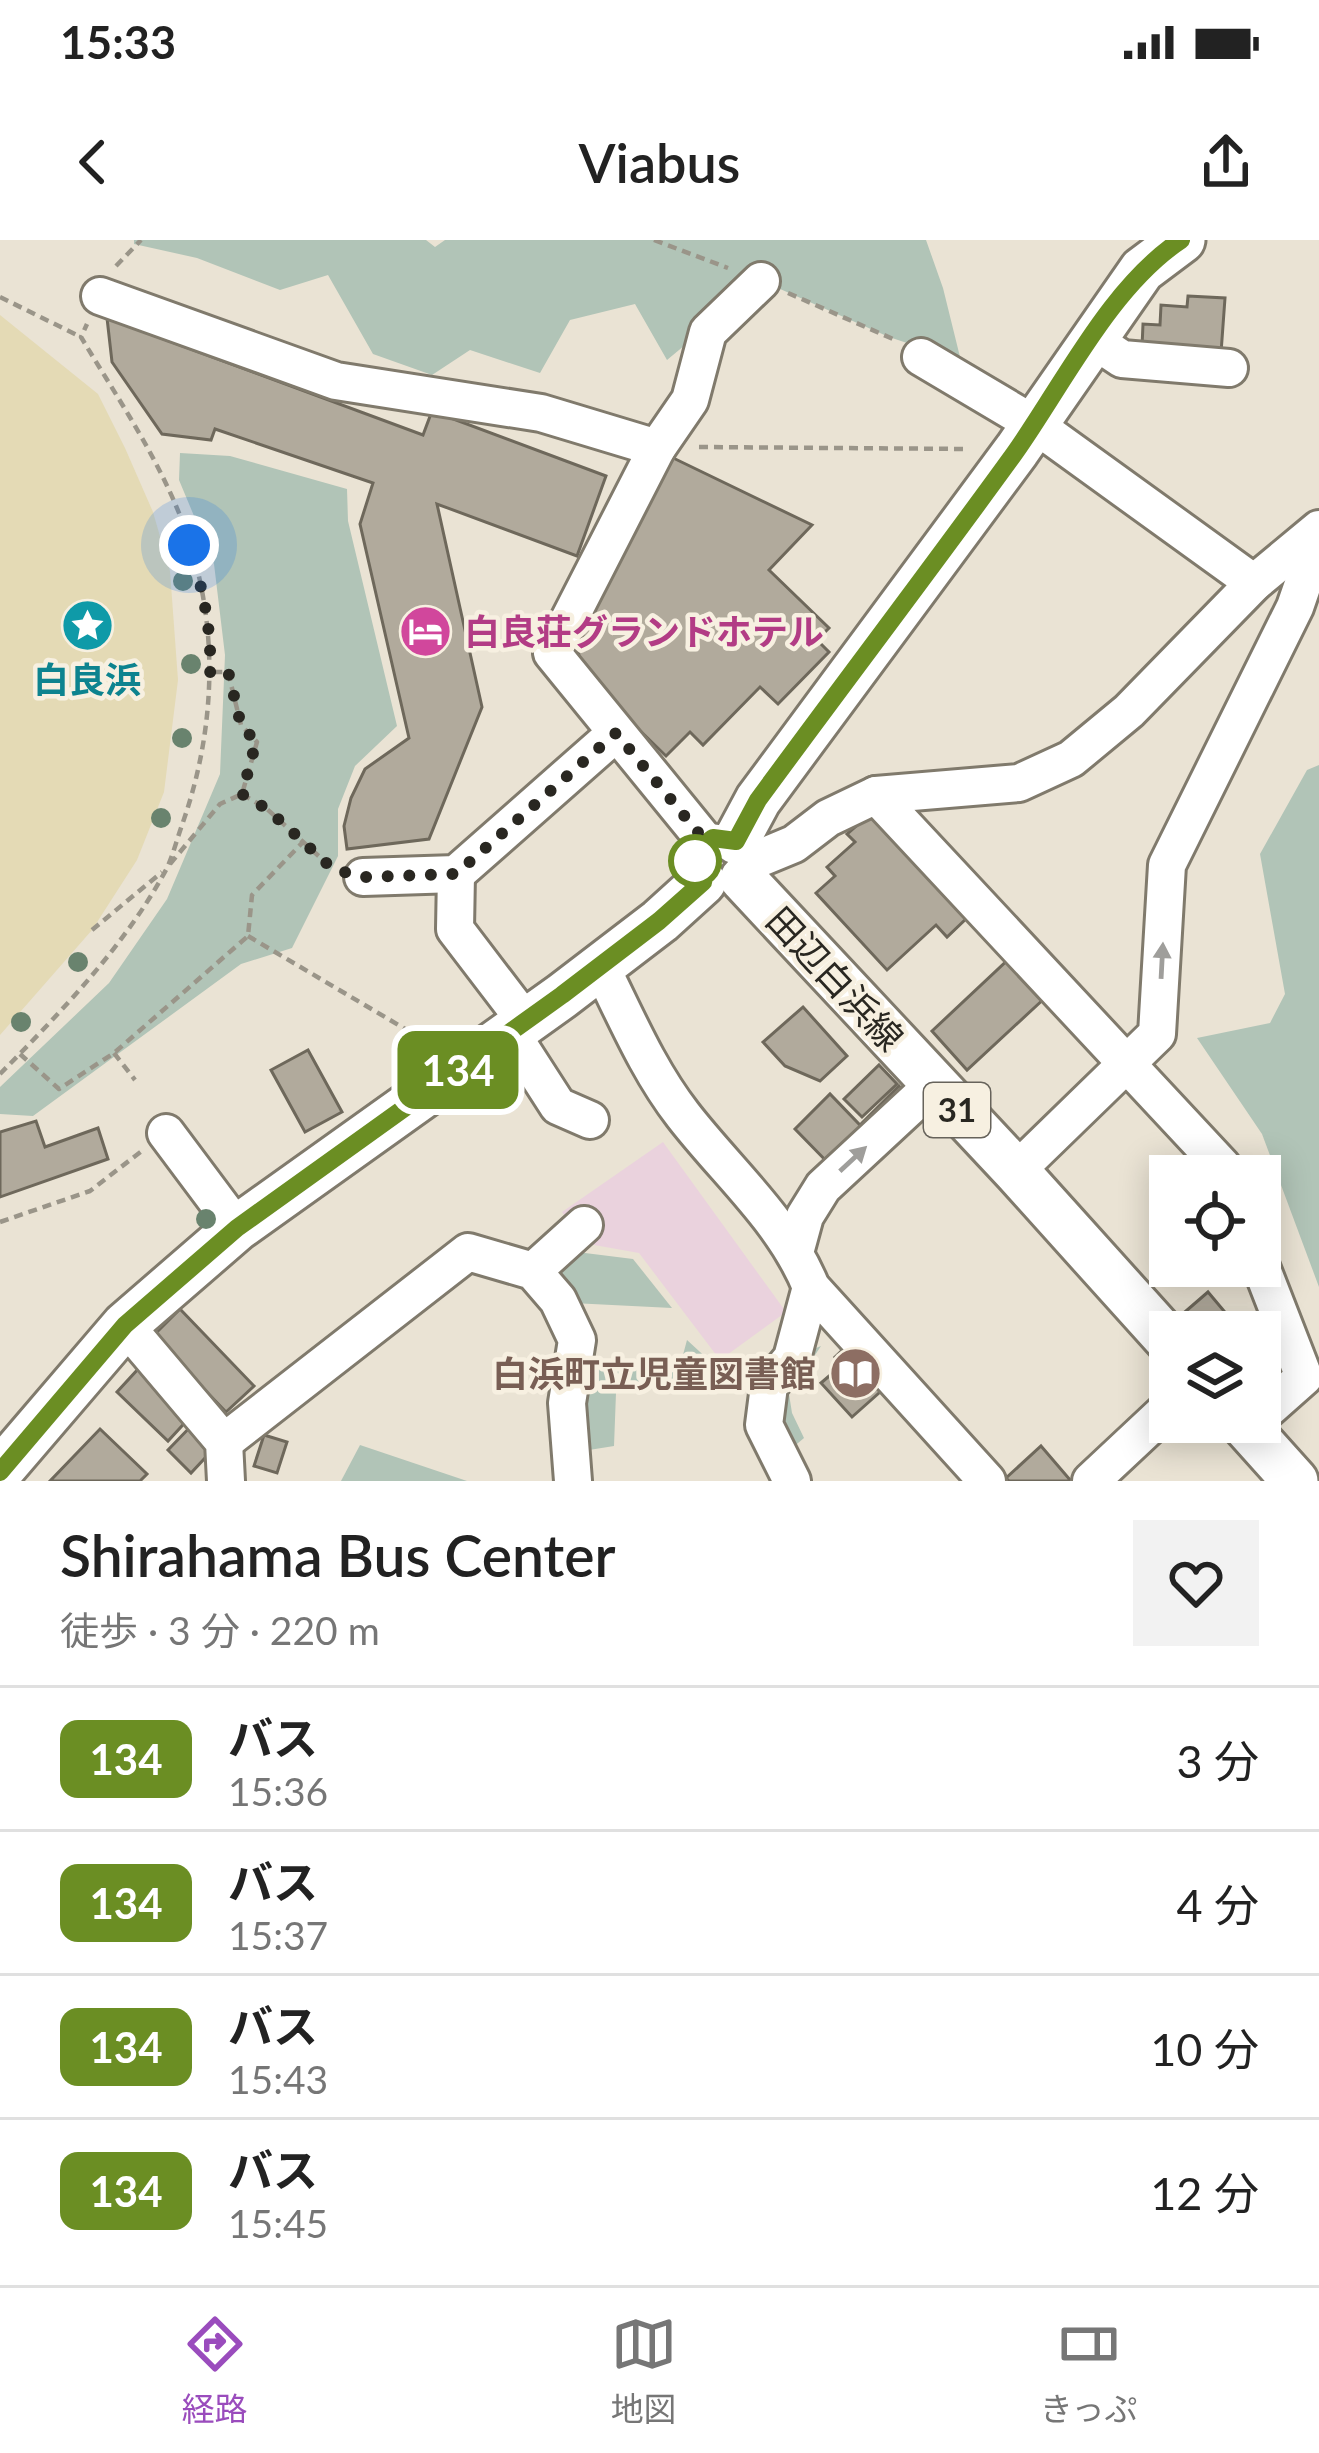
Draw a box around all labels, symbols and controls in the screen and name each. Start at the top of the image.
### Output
text: 15:33 [60,15,176,69]
icon: back [60,129,126,195]
icon: share [1193,129,1259,195]
text: Viabus [579,130,740,195]
your location [159,515,219,575]
place icon: 白良浜 [59,597,115,653]
hotel icon: 白良荘グランドホテル [397,604,453,660]
place label: 白良荘グランドホテル [464,609,824,653]
place label: 白良浜 [33,657,141,701]
unlabelled marker [670,836,720,886]
street label: 田辺白浜線 [758,897,913,1059]
one-way arrow [1152,942,1171,979]
line badge: 134 [389,1031,527,1109]
text: 134 [421,1045,495,1095]
road number: 31 [924,1083,990,1137]
one-way arrow [838,1146,867,1173]
map controls [1149,1155,1281,1443]
button: locate [1149,1155,1281,1287]
button: layers [1149,1311,1281,1443]
library icon: 白浜町立児童図書館 [827,1346,883,1402]
place label: 白浜町立児童図書館 [492,1351,816,1395]
button: heart [1133,1520,1259,1646]
text: Shirahama Bus Center [60,1521,616,1589]
text: 徒歩 · 3 分 · 220 m [60,1607,380,1653]
text: バス [228,1711,318,1765]
text: 134 [89,1734,163,1784]
text: 3 分 [1176,1734,1259,1788]
text: 15:36 [228,1768,328,1814]
text: バス [228,1855,318,1909]
text: 134 [89,1878,163,1928]
text: 4 分 [1176,1878,1259,1932]
text: 15:37 [228,1912,328,1958]
text: バス [228,1999,318,2053]
text: 134 [89,2022,163,2072]
text: 10 分 [1150,2022,1259,2076]
text: 15:43 [228,2056,328,2102]
text: バス [228,2143,318,2197]
text: 134 [89,2166,163,2216]
text: 12 分 [1150,2166,1259,2220]
text: 15:45 [228,2200,328,2246]
tab: 経路 [182,2311,248,2431]
tab: 地図 [611,2311,677,2431]
tab: きっぷ [1040,2311,1137,2431]

